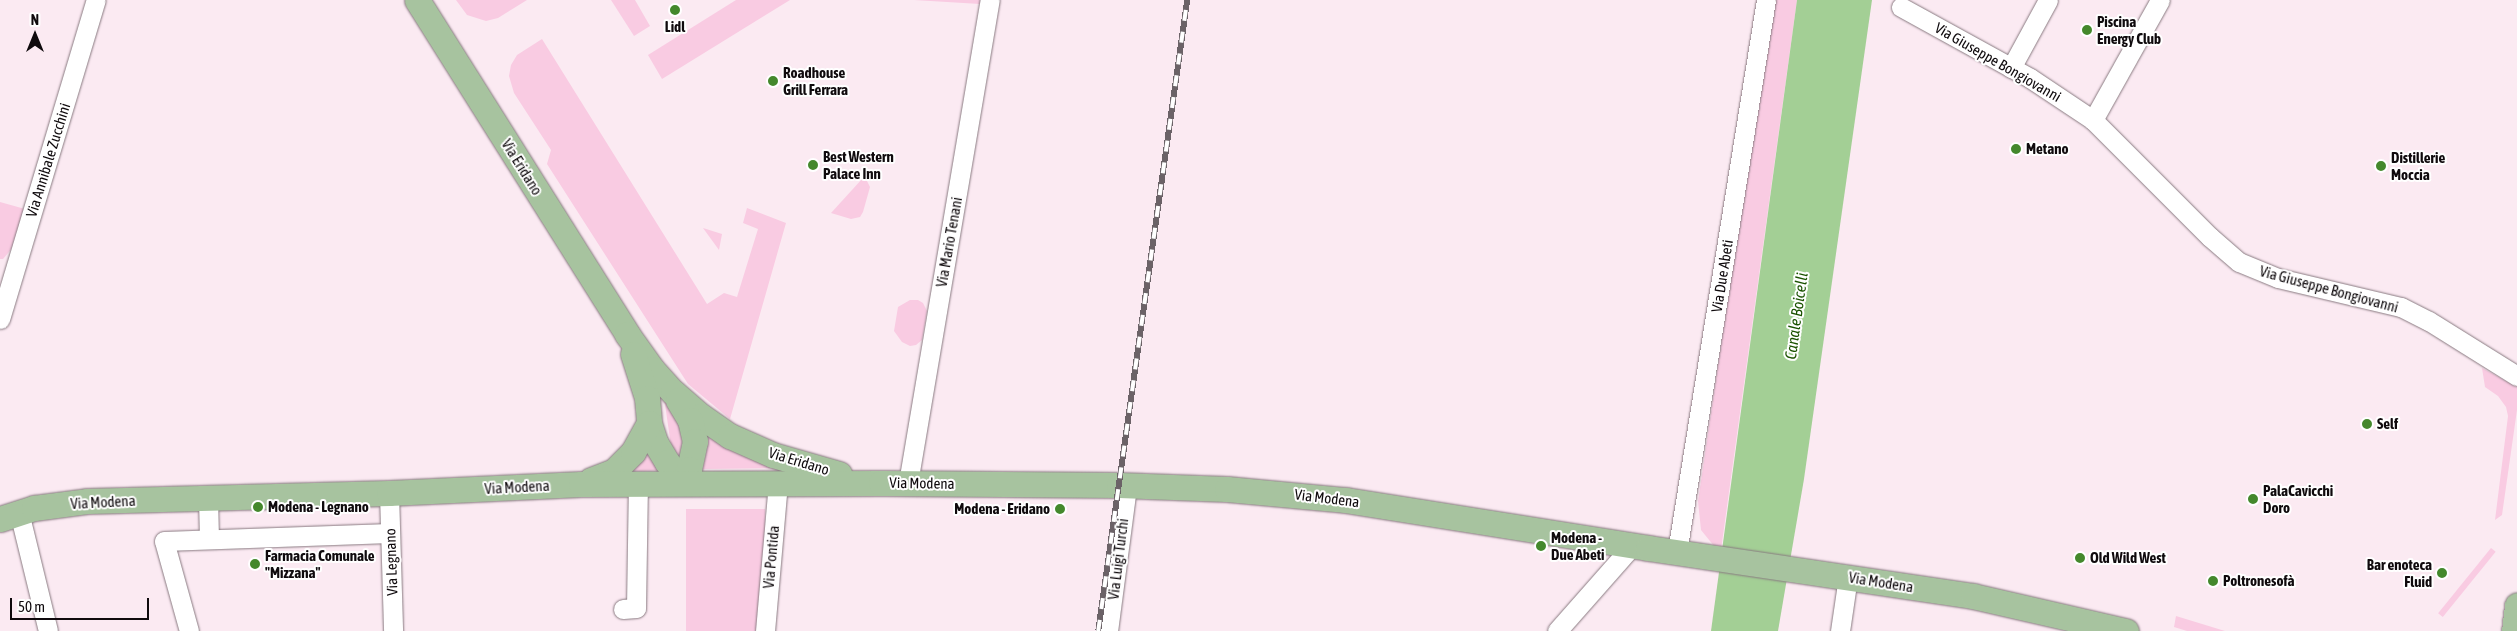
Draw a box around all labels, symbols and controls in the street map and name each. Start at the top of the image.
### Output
marker: Lidl [669,4,681,16]
north arrow [10,10,60,60]
text: N [31,12,39,28]
place label: Piscina Energy Club [2097,12,2161,47]
place label: Lidl [665,18,685,36]
street label: Via Giuseppe Bongiovanni [1932,18,2064,106]
marker: Piscina Energy Club [2081,24,2093,36]
place label: Roadhouse Grill Ferrara [783,63,848,98]
marker: Roadhouse Grill Ferrara [767,75,779,87]
street label: Via Annibale Zucchini [22,101,74,219]
street label: Via Eridano [498,136,546,198]
place label: Metano [2026,140,2068,158]
marker: Metano [2010,143,2022,155]
place label: Best Western Palace Inn [823,147,894,182]
place label: Distillerie Moccia [2391,148,2445,183]
marker: Best Western Palace Inn [807,159,819,171]
marker: Distillerie Moccia [2375,160,2387,172]
street label: Via Mario Tenani [932,195,966,289]
street label: Via Due Abeti [1707,238,1737,314]
street label: Via Giuseppe Bongiovanni [2258,262,2400,316]
water label: Canale Boicelli [1780,271,1812,361]
place label: Self [2377,415,2398,433]
marker: Self [2361,418,2373,430]
street label: Via Eridano [766,443,832,479]
street label: Via Modena [889,473,955,493]
street label: Via Modena [484,476,550,498]
place label: PalaCavicchi Doro [2263,481,2333,516]
street label: Via Modena [1294,485,1360,511]
street label: Via Modena [70,491,136,513]
marker: PalaCavicchi Doro [2247,493,2259,505]
place label: Modena - Legnano [268,498,369,516]
place label: Modena - Eridano [954,500,1050,518]
marker: Modena - Legnano [252,501,264,513]
marker: Modena - Eridano [1054,503,1066,515]
street label: Via Luigi Turchi [1104,517,1132,601]
street label: Via Pontida [759,525,783,589]
street label: Via Legnano [381,528,401,596]
place label: Modena - Due Abeti [1551,528,1605,563]
marker: Modena - Due Abeti [1535,540,1547,552]
place label: Farmacia Comunale "Mizzana" [265,546,375,581]
place label: Old Wild West [2090,549,2166,567]
marker: Old Wild West [2074,552,2086,564]
place label: Bar enoteca Fluid [2367,555,2432,590]
marker: Farmacia Comunale "Mizzana" [249,558,261,570]
marker: Bar enoteca Fluid [2436,567,2448,579]
street label: Via Modena [1847,568,1915,596]
place label: Poltronesofà [2223,572,2295,590]
marker: Poltronesofà [2207,575,2219,587]
scale bar [12,588,151,620]
text: 50 m [18,598,45,615]

